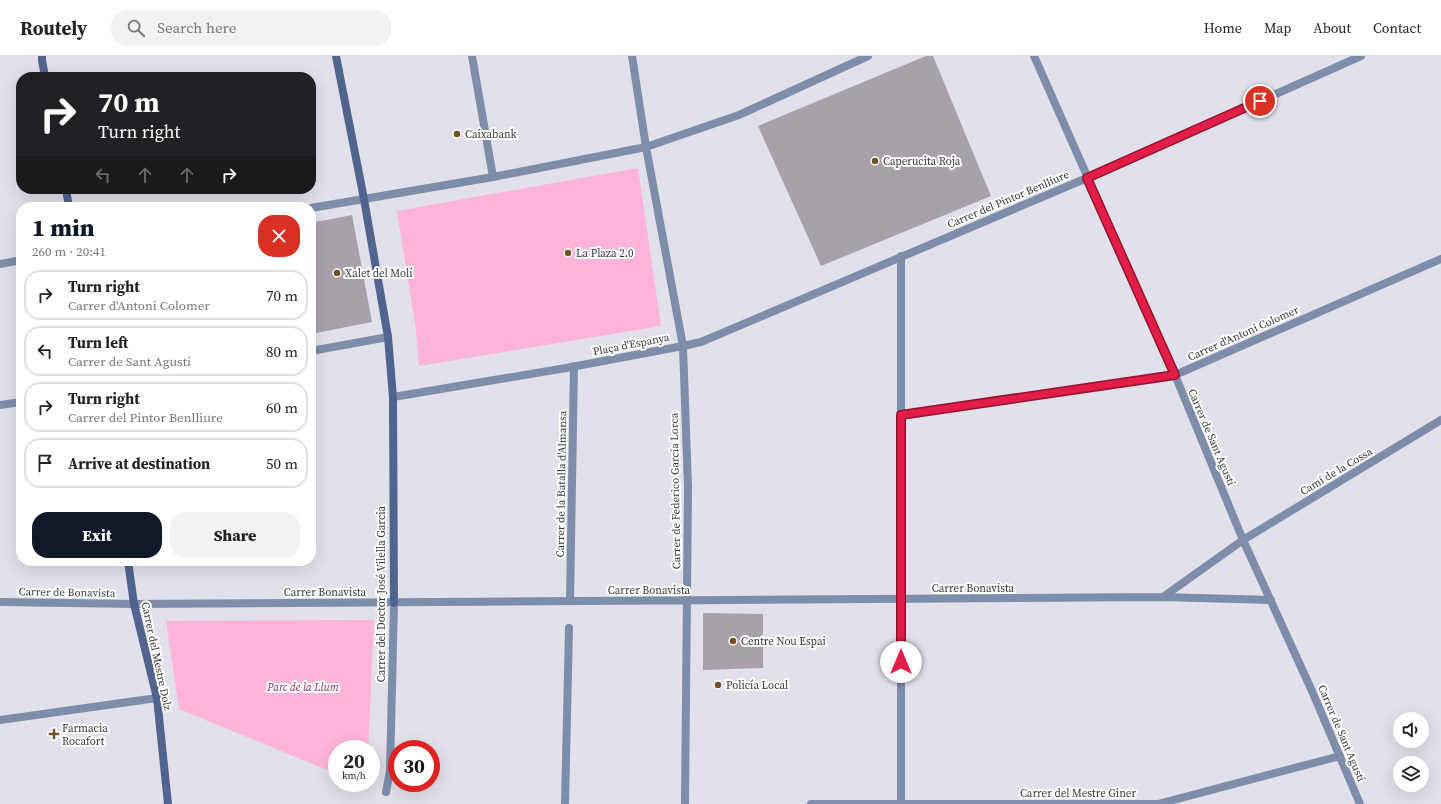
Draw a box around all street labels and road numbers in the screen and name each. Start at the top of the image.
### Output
street label: Carrer del Pintor Benlliure [945,167,1072,232]
street label: Carrer d'Antoni Colomer [1185,302,1301,365]
street label: Plaça d'Espanya [592,330,671,359]
street label: Carrer de Sant Agustí [1184,386,1239,488]
street label: Carrer de la Batalla d'Almansa [553,410,570,557]
street label: Carrer de Federico García Lorca [667,412,684,569]
street label: Camí de la Cossa [1297,444,1376,499]
street label: Carrer del Doctor José Vilella Garcia [374,505,389,682]
street label: Carrer Bonavista [932,581,1015,596]
street label: Carrer Bonavista [608,583,691,598]
street label: Carrer de Bonavista [19,584,116,601]
street label: Carrer Bonavista [284,585,367,600]
street label: Carrer del Mestre Dolz [138,601,175,712]
street label: Carrer de Sant Agustí [1314,682,1369,784]
street label: Carrer del Mestre Giner [1020,786,1136,801]

